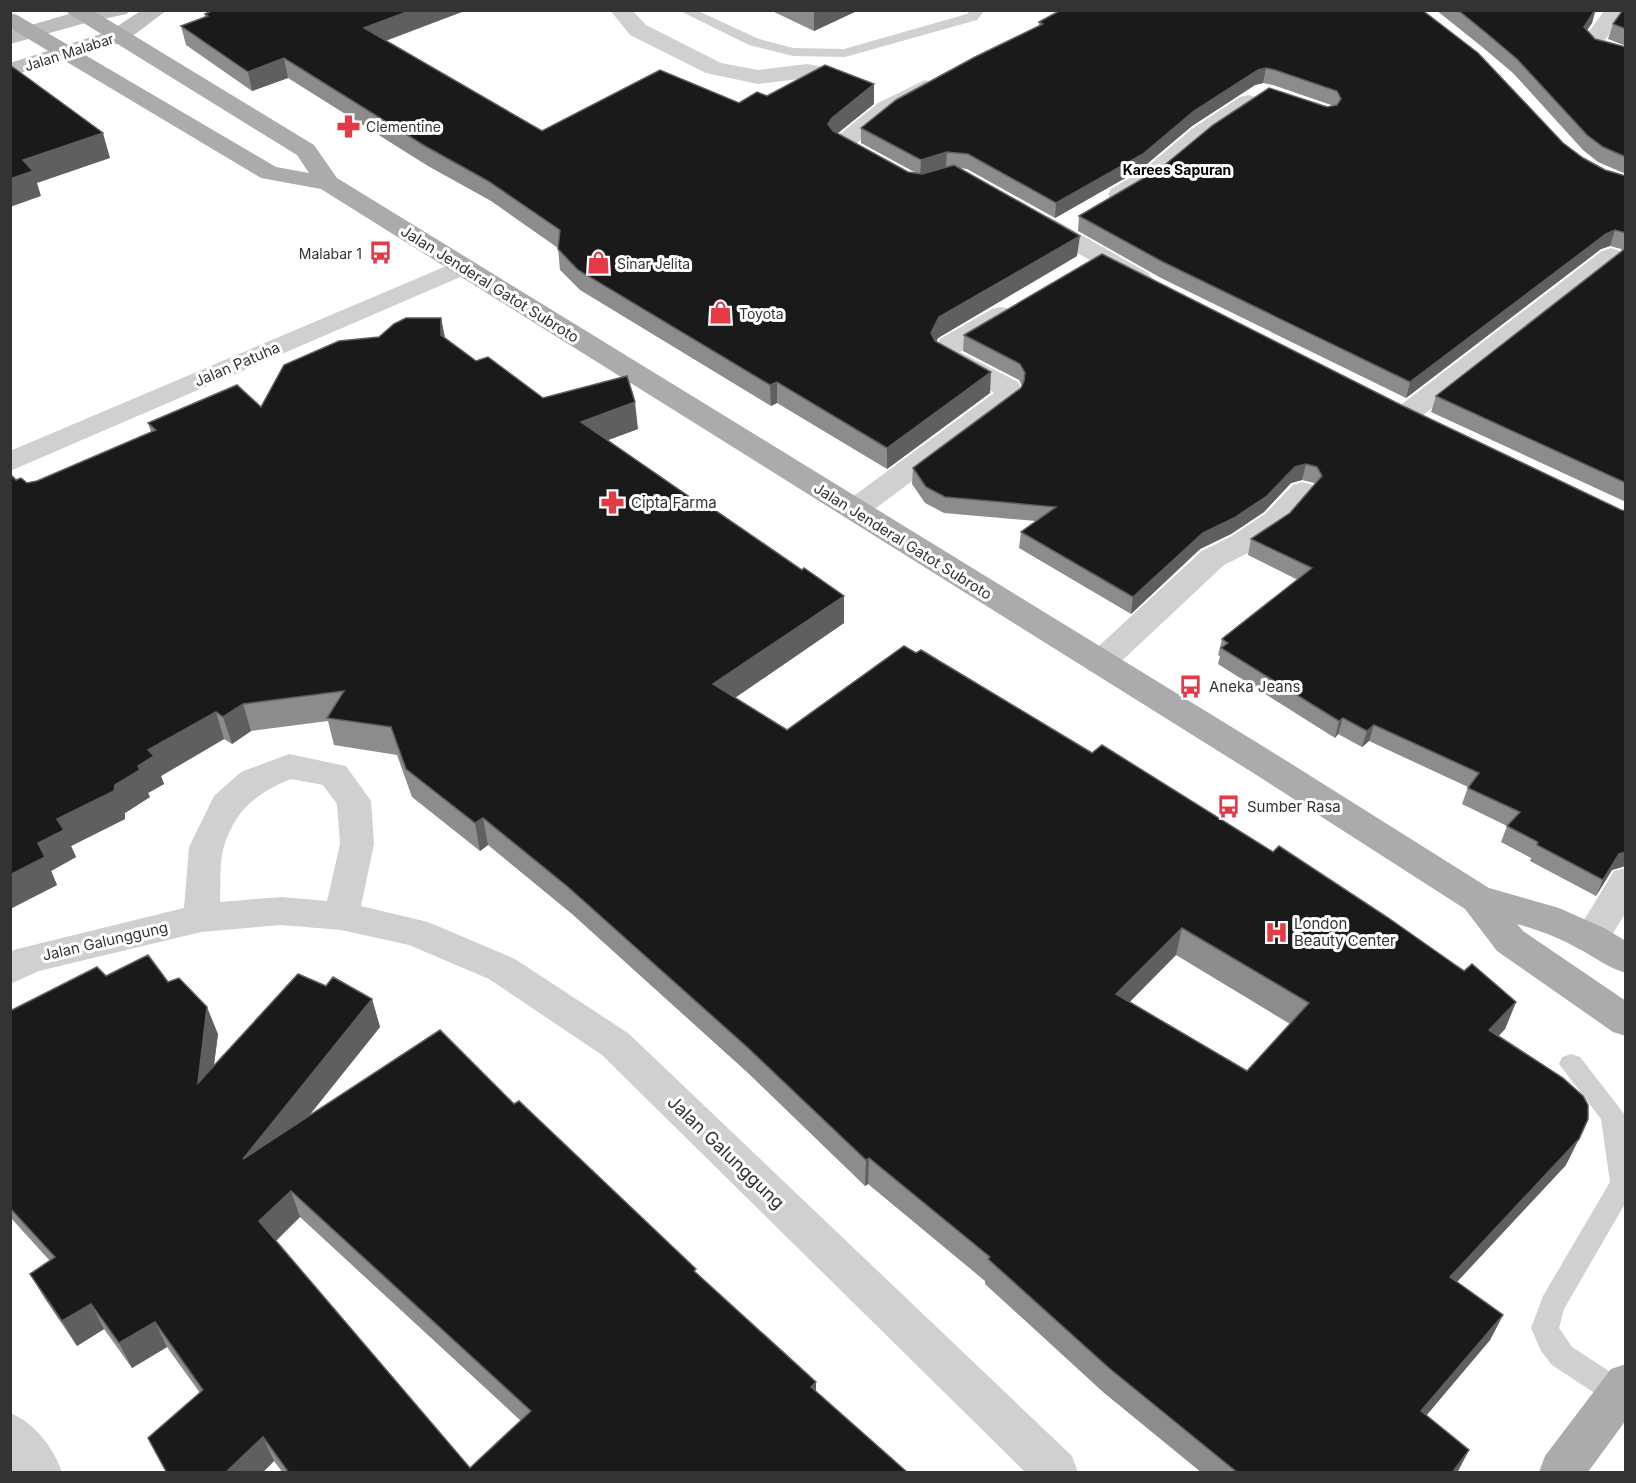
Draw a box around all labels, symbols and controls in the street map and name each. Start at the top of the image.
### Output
street label: Jalan Malabar [22,30,116,74]
pharmacy icon: Clementine [335,113,361,139]
place label: Clementine [366,118,441,135]
district label: Karees Sapuran [1123,161,1231,178]
street label: Jalan Jenderal Gatot Subroto [397,221,583,347]
bus stop icon: Malabar 1 [367,240,393,266]
place label: Malabar 1 [299,245,362,262]
shop icon: Sinar Jelita [586,250,612,276]
place label: Sinar Jelita [617,255,690,272]
shop icon: Toyota [708,300,734,326]
place label: Toyota [739,305,784,322]
street label: Jalan Patuha [191,337,283,391]
street label: Jalan Jenderal Gatot Subroto [810,478,996,604]
pharmacy icon: Cipta Farma [600,489,626,515]
place label: Cipta Farma [631,493,717,512]
bus stop icon: Aneka Jeans [1178,673,1204,699]
place label: Aneka Jeans [1209,677,1301,696]
bus stop icon: Sumber Rasa [1216,793,1242,819]
place label: Sumber Rasa [1247,797,1341,816]
place label: London Beauty Center [1294,914,1396,950]
street label: Jalan Galunggung [40,917,170,965]
hospital icon: London Beauty Center [1263,919,1289,945]
street label: Jalan Galunggung [663,1091,789,1213]

